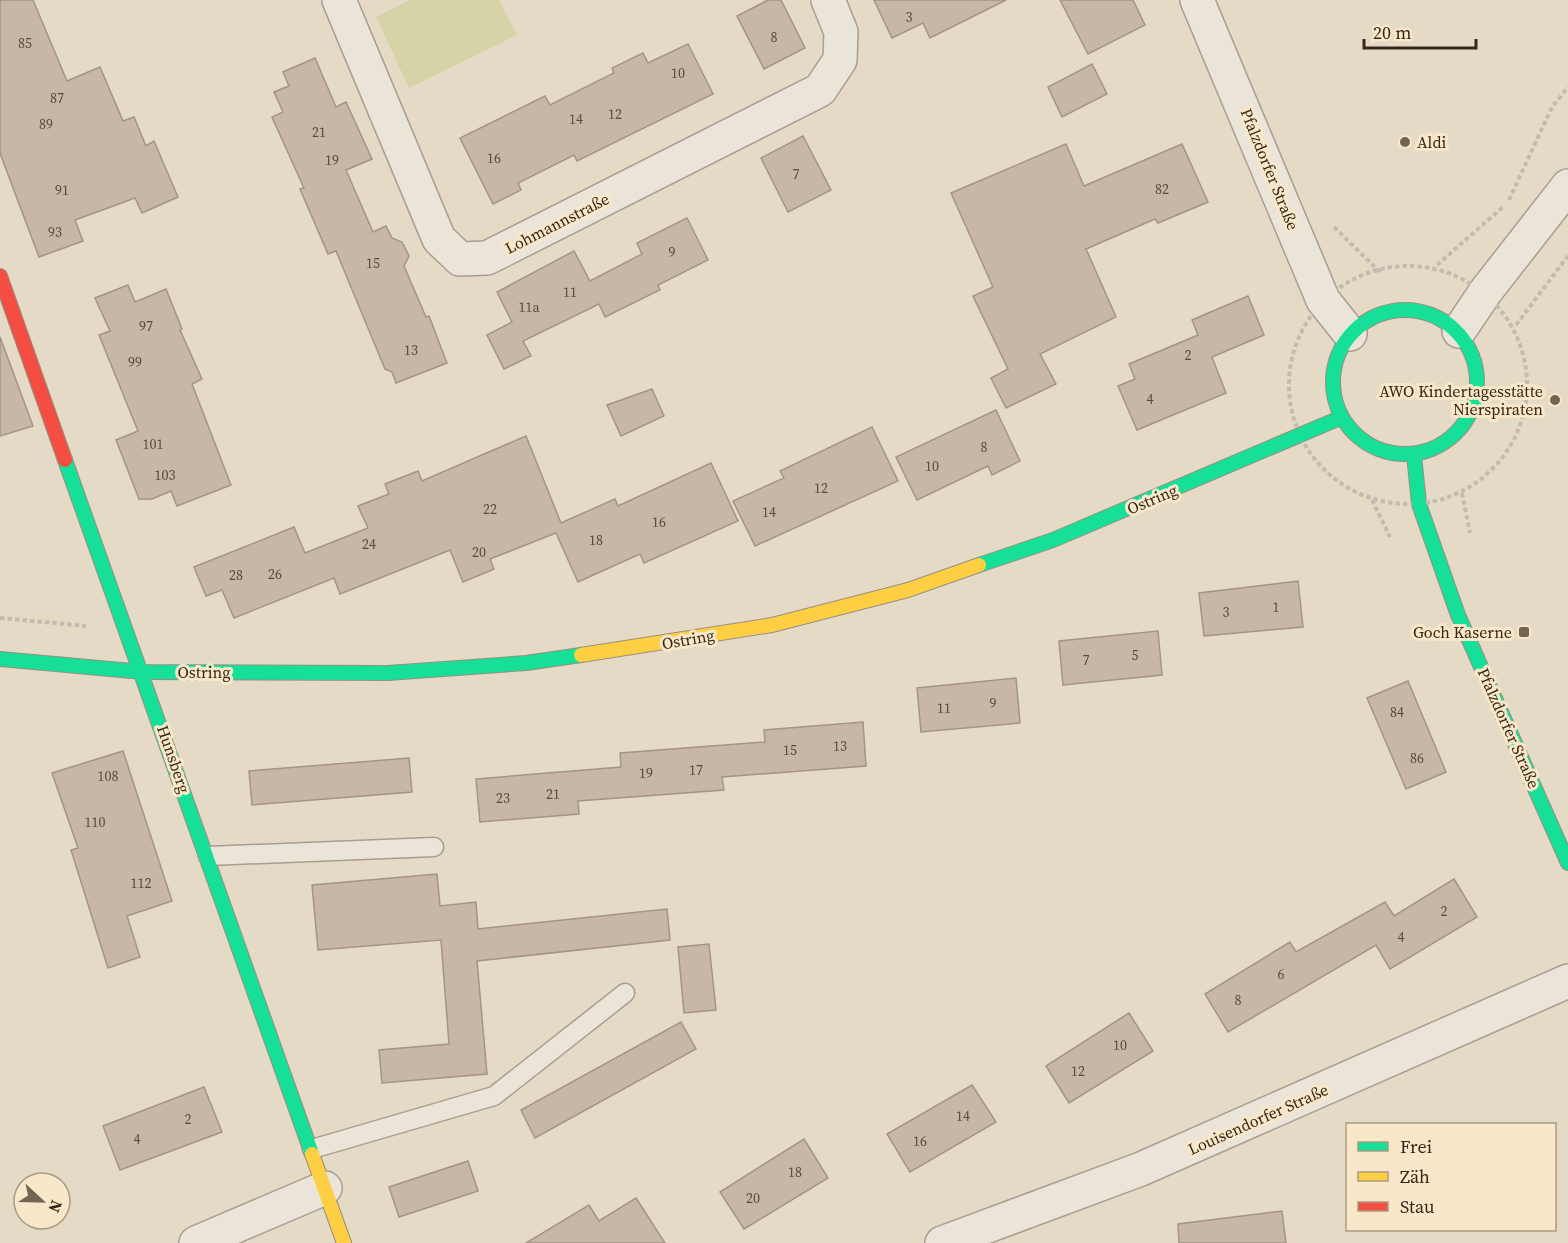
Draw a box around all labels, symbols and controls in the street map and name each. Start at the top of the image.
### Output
house number: 3 [906,7,913,27]
scale bar [1364,12,1476,50]
text: 20 m [1373,20,1411,45]
house number: 8 [771,27,778,47]
house number: 85 [18,33,32,53]
house number: 10 [671,63,685,83]
house number: 87 [50,88,64,108]
house number: 12 [608,104,622,124]
street label: Pfalzdorfer Straße [1236,105,1304,233]
house number: 14 [569,109,583,129]
house number: 89 [39,114,53,134]
house number: 21 [312,122,326,142]
place label: Aldi [1417,131,1446,153]
marker: Aldi [1398,135,1412,149]
house number: 16 [487,148,501,168]
house number: 19 [325,150,339,170]
house number: 7 [793,164,800,184]
house number: 82 [1155,179,1169,199]
house number: 91 [55,180,69,200]
street label: Lohmannstraße [501,187,613,259]
house number: 93 [48,222,62,242]
house number: 9 [669,242,676,262]
house number: 15 [366,253,380,273]
house number: 11 [563,282,577,302]
house number: 11a [518,297,540,317]
house number: 97 [139,316,153,336]
house number: 13 [404,340,418,360]
house number: 2 [1185,345,1192,365]
house number: 99 [128,352,142,372]
place label: AWO Kindertagesstätte Nierspiraten [1379,380,1543,420]
house number: 4 [1147,389,1154,409]
marker: AWO Kindertagesstätte Nierspiraten [1548,393,1562,407]
house number: 101 [143,434,164,454]
house number: 8 [981,437,988,457]
house number: 10 [925,456,939,476]
house number: 103 [155,465,176,485]
house number: 12 [814,478,828,498]
street label: Ostring [1123,479,1181,519]
house number: 22 [483,499,497,519]
house number: 14 [762,502,776,522]
house number: 16 [652,512,666,532]
house number: 18 [589,530,603,550]
house number: 24 [362,534,376,554]
house number: 20 [472,542,486,562]
house number: 26 [268,564,282,584]
house number: 28 [229,565,243,585]
house number: 1 [1273,597,1280,617]
house number: 3 [1223,602,1230,622]
place label: Goch Kaserne [1413,621,1512,643]
street label: Ostring [660,624,716,654]
marker: Goch Kaserne [1517,625,1531,639]
house number: 5 [1132,645,1139,665]
house number: 7 [1083,650,1090,670]
street label: Ostring [178,661,230,683]
street label: Pfalzdorfer Straße [1473,664,1545,792]
house number: 9 [990,693,997,713]
house number: 11 [937,698,951,718]
house number: 84 [1390,702,1404,722]
street label: Hunsberg [152,722,196,796]
house number: 13 [833,736,847,756]
house number: 15 [783,740,797,760]
house number: 86 [1410,748,1424,768]
house number: 17 [689,760,703,780]
house number: 19 [639,763,653,783]
house number: 108 [98,766,119,786]
house number: 21 [546,784,560,804]
house number: 23 [496,788,510,808]
house number: 110 [85,812,106,832]
house number: 112 [131,873,152,893]
house number: 2 [1441,901,1448,921]
house number: 4 [1398,927,1405,947]
house number: 6 [1278,964,1285,984]
house number: 8 [1235,990,1242,1010]
house number: 10 [1113,1035,1127,1055]
house number: 12 [1071,1061,1085,1081]
street label: Louisendorfer Straße [1184,1078,1332,1160]
house number: 14 [956,1106,970,1126]
house number: 2 [185,1109,192,1129]
legend [1346,1123,1556,1231]
house number: 4 [134,1129,141,1149]
house number: 16 [913,1131,927,1151]
text: Frei [1400,1134,1432,1159]
house number: 18 [788,1162,802,1182]
text: Zäh [1400,1164,1430,1189]
north arrow [12,1171,72,1231]
house number: 20 [746,1188,760,1208]
text: Stau [1400,1194,1435,1219]
text: N [43,1197,68,1216]

